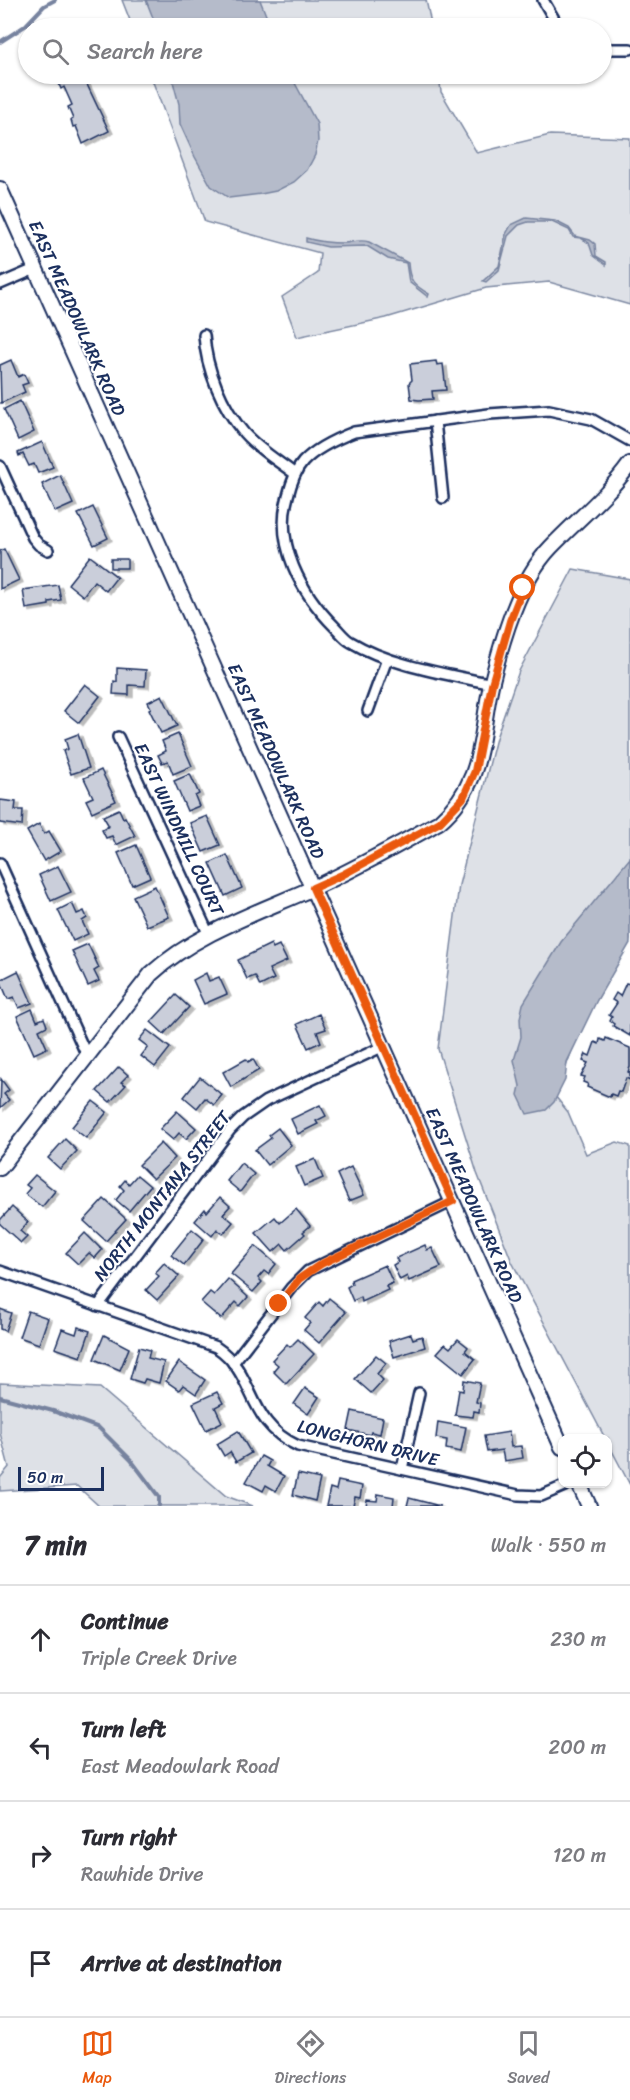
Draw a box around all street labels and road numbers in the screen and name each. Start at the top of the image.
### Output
street label: EAST MEADOWLARK ROAD [19,215,135,421]
street label: EAST MEADOWLARK ROAD [218,658,334,864]
street label: EAST WINDMILL COURT [125,737,234,922]
street label: EAST MEADOWLARK ROAD [416,1102,532,1308]
street label: NORTH MONTANA STREET [85,1103,240,1288]
street label: LONGHORN DRIVE [294,1410,443,1476]

